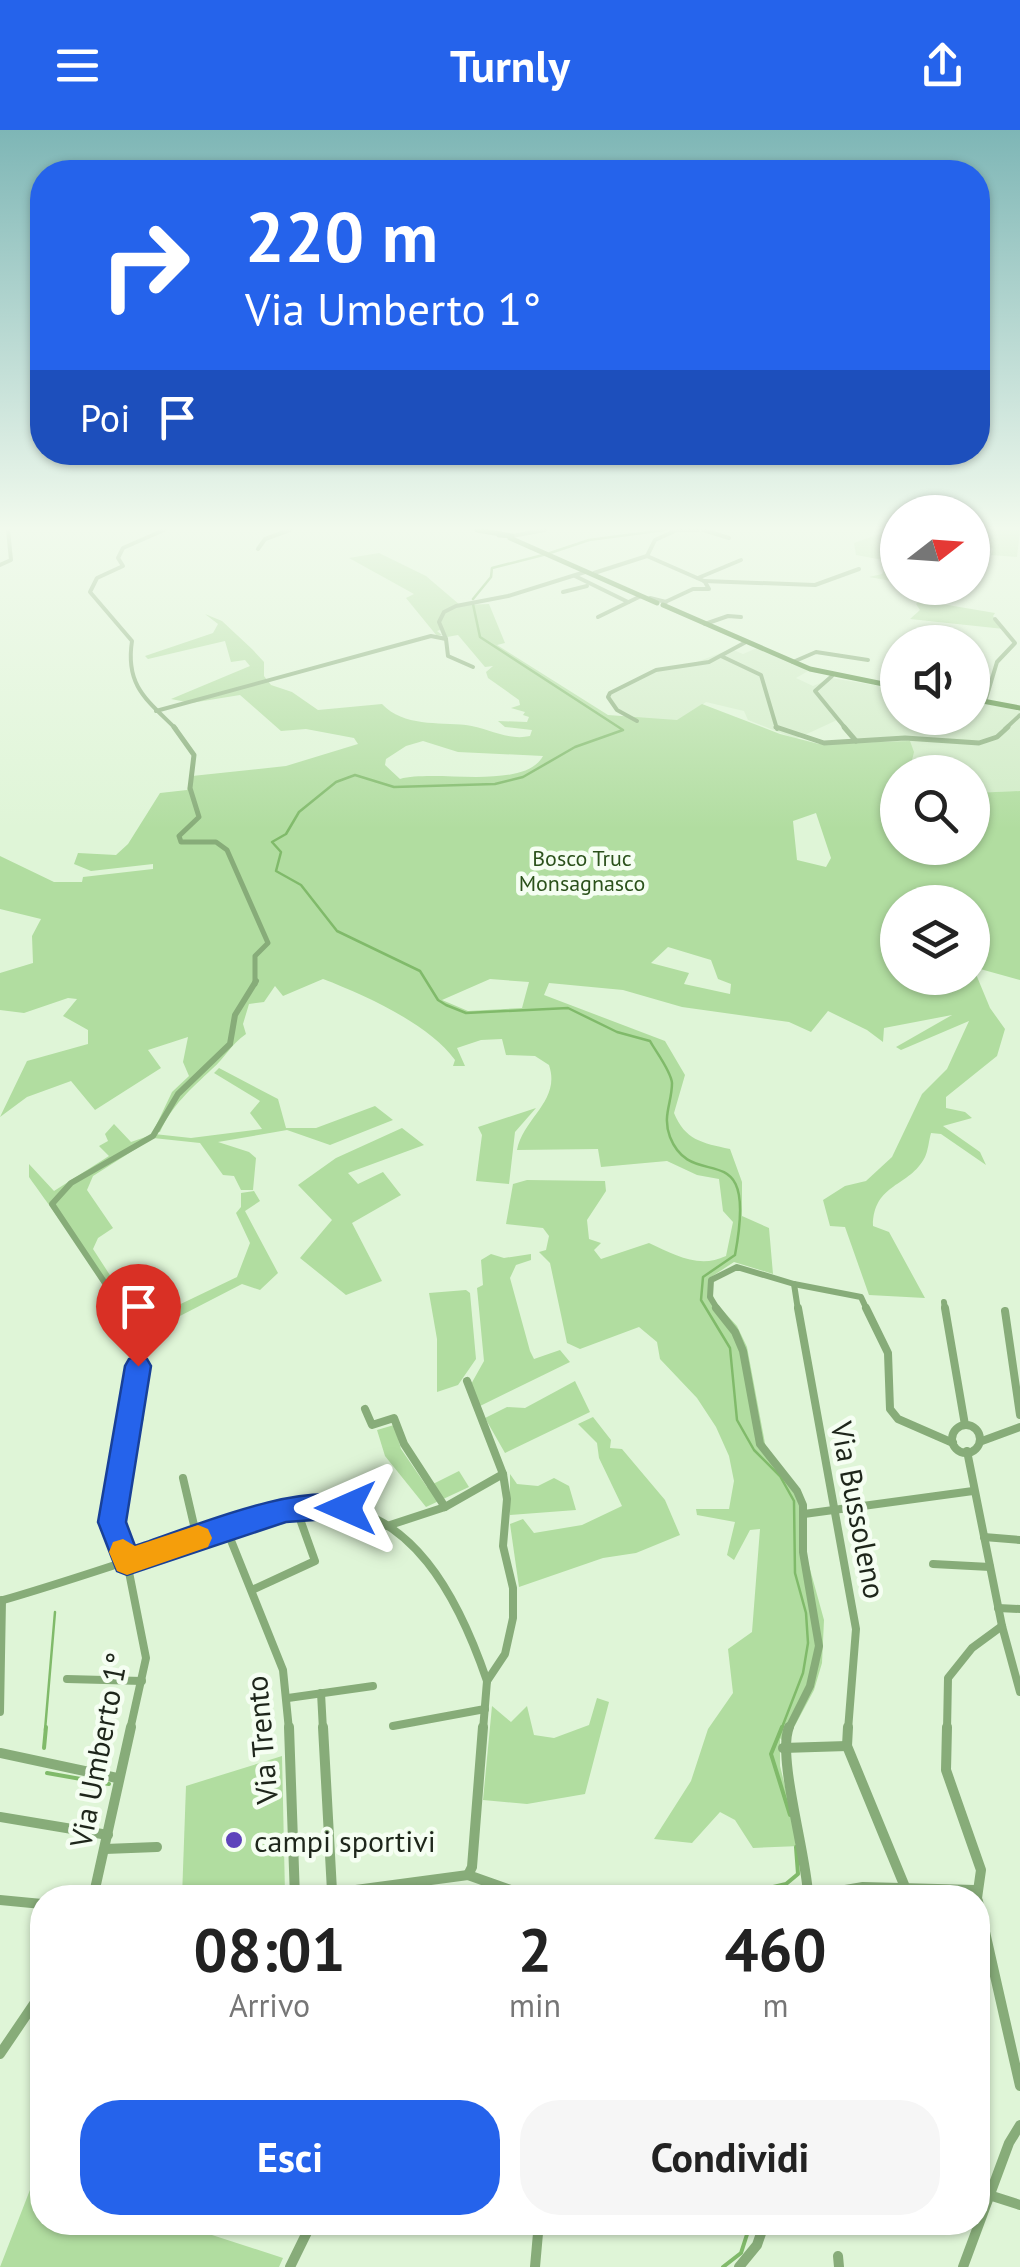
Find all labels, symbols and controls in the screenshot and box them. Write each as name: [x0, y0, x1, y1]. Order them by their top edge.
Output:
text: Turnly: [450, 36, 570, 94]
icon: menu: [50, 38, 105, 93]
icon: share: [915, 38, 970, 93]
text: 220 m: [245, 191, 438, 281]
icon: right: [80, 200, 210, 330]
text: Via Umberto 1°: [245, 279, 541, 337]
icon: arrive: [150, 390, 205, 445]
text: Poi: [80, 393, 130, 442]
north arrow: [880, 495, 990, 605]
map controls: [880, 495, 990, 995]
button: sound: [880, 625, 990, 735]
button: search: [880, 755, 990, 865]
park label: Bosco Truc Monsagnasco: [519, 844, 645, 897]
button: layers: [880, 885, 990, 995]
pin: [96, 1264, 181, 1367]
icon: arrive: [111, 1279, 166, 1334]
street label: Via Bussoleno: [823, 1417, 895, 1602]
position arrow: [294, 1456, 398, 1560]
street label: Via Umberto 1°: [60, 1649, 136, 1852]
street label: Via Trento: [236, 1674, 286, 1807]
place label: campi sportivi: [254, 1821, 436, 1860]
marker: campi sportivi: [223, 1829, 245, 1851]
text: 08:01: [193, 1910, 346, 1988]
text: 2: [518, 1910, 552, 1988]
text: 460: [725, 1910, 827, 1988]
text: Arrivo: [229, 1984, 310, 2026]
text: min: [509, 1984, 561, 2026]
text: m: [763, 1984, 789, 2026]
button: Esci: [80, 2100, 500, 2215]
button: Condividi: [520, 2100, 940, 2215]

